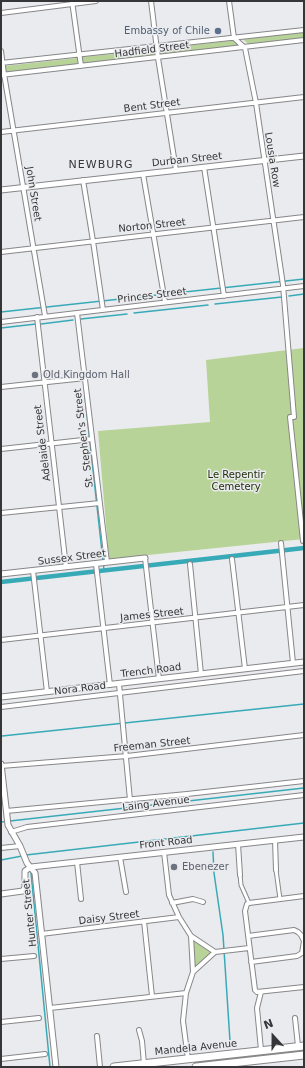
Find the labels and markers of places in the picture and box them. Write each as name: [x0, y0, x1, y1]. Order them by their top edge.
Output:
place label: Embassy of Chile: [124, 25, 210, 37]
marker: Embassy of Chile: [213, 26, 223, 36]
place label: Old Kingdom Hall: [43, 369, 130, 381]
marker: Old Kingdom Hall: [30, 370, 40, 380]
place label: Ebenezer: [182, 861, 229, 873]
marker: Ebenezer: [169, 862, 179, 872]

